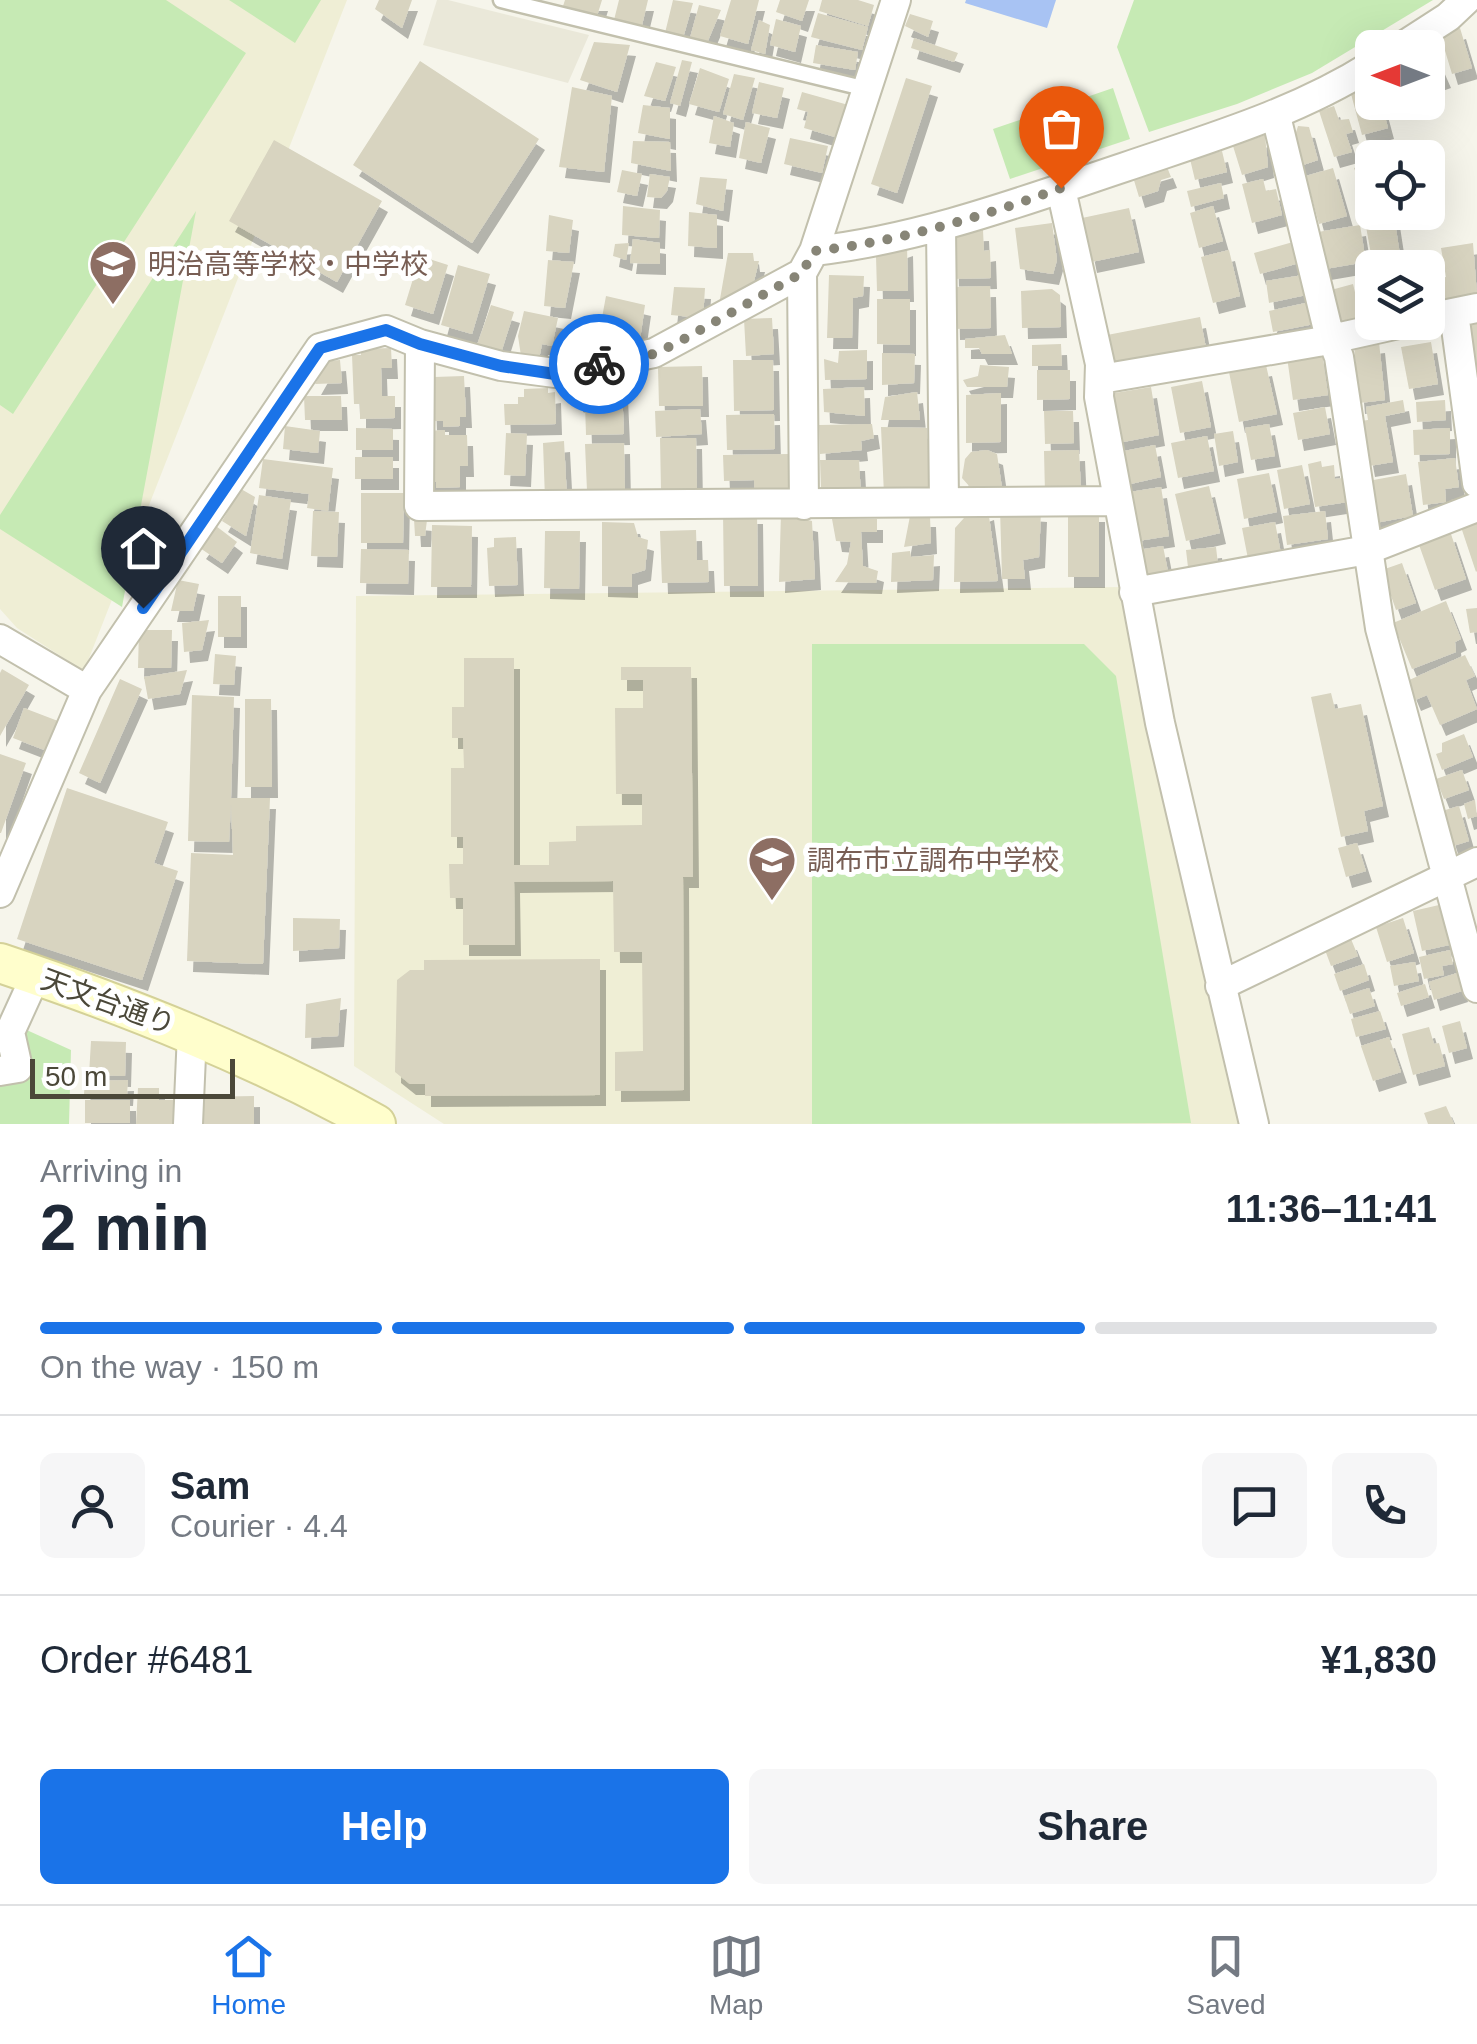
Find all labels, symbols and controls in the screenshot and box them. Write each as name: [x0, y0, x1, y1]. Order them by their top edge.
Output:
north arrow: [1355, 30, 1445, 120]
map controls: [1355, 30, 1445, 340]
pin: [1019, 86, 1104, 189]
icon: bag: [1034, 101, 1089, 156]
button: locate: [1355, 140, 1445, 230]
school or university icon: 明治高等学校・中学校: [87, 238, 139, 306]
place label: 明治高等学校・中学校: [148, 249, 428, 280]
button: layers: [1355, 250, 1445, 340]
courier: [549, 314, 649, 414]
icon: bike: [572, 337, 627, 392]
pin: [101, 506, 186, 609]
icon: home: [116, 521, 171, 576]
school or university icon: 調布市立調布中学校: [746, 834, 798, 902]
place label: 調布市立調布中学校: [807, 845, 1059, 876]
street label: 天文台通り: [37, 963, 179, 1041]
scale bar: [30, 1054, 235, 1098]
text: 50 m: [45, 1061, 107, 1092]
text: Arriving in: [40, 1153, 182, 1189]
text: 11:36–11:41: [1226, 1188, 1437, 1230]
text: 2 min: [40, 1191, 210, 1264]
text: On the way · 150 m: [40, 1349, 319, 1385]
button: person: [40, 1453, 145, 1558]
button: chat: [1202, 1453, 1307, 1558]
button: phone: [1332, 1453, 1437, 1558]
text: Sam: [170, 1465, 250, 1507]
text: Courier · 4.4: [170, 1508, 348, 1544]
text: Order #6481: [40, 1639, 253, 1681]
text: ¥1,830: [1321, 1639, 1437, 1681]
button: Help: [40, 1769, 729, 1884]
button: Share: [749, 1769, 1437, 1884]
tab: Home: [211, 1929, 286, 2021]
tab: Map: [709, 1929, 764, 2021]
tab: Saved: [1186, 1929, 1266, 2021]

